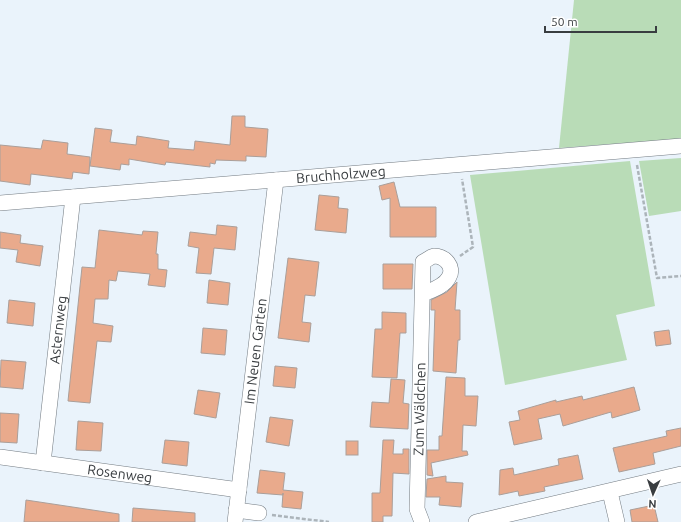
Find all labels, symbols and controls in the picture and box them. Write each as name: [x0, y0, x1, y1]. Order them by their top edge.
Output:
scale bar: [545, 8, 656, 34]
text: 50 m: [551, 15, 578, 28]
street label: Bruchholzweg: [295, 163, 386, 186]
street label: Asternweg: [46, 295, 70, 365]
street label: Im Neuen Garten: [241, 297, 270, 405]
street label: Zum Wäldchen: [410, 362, 429, 456]
street label: Rosenweg: [86, 461, 153, 486]
north arrow: [633, 474, 673, 514]
text: N: [648, 498, 657, 510]

